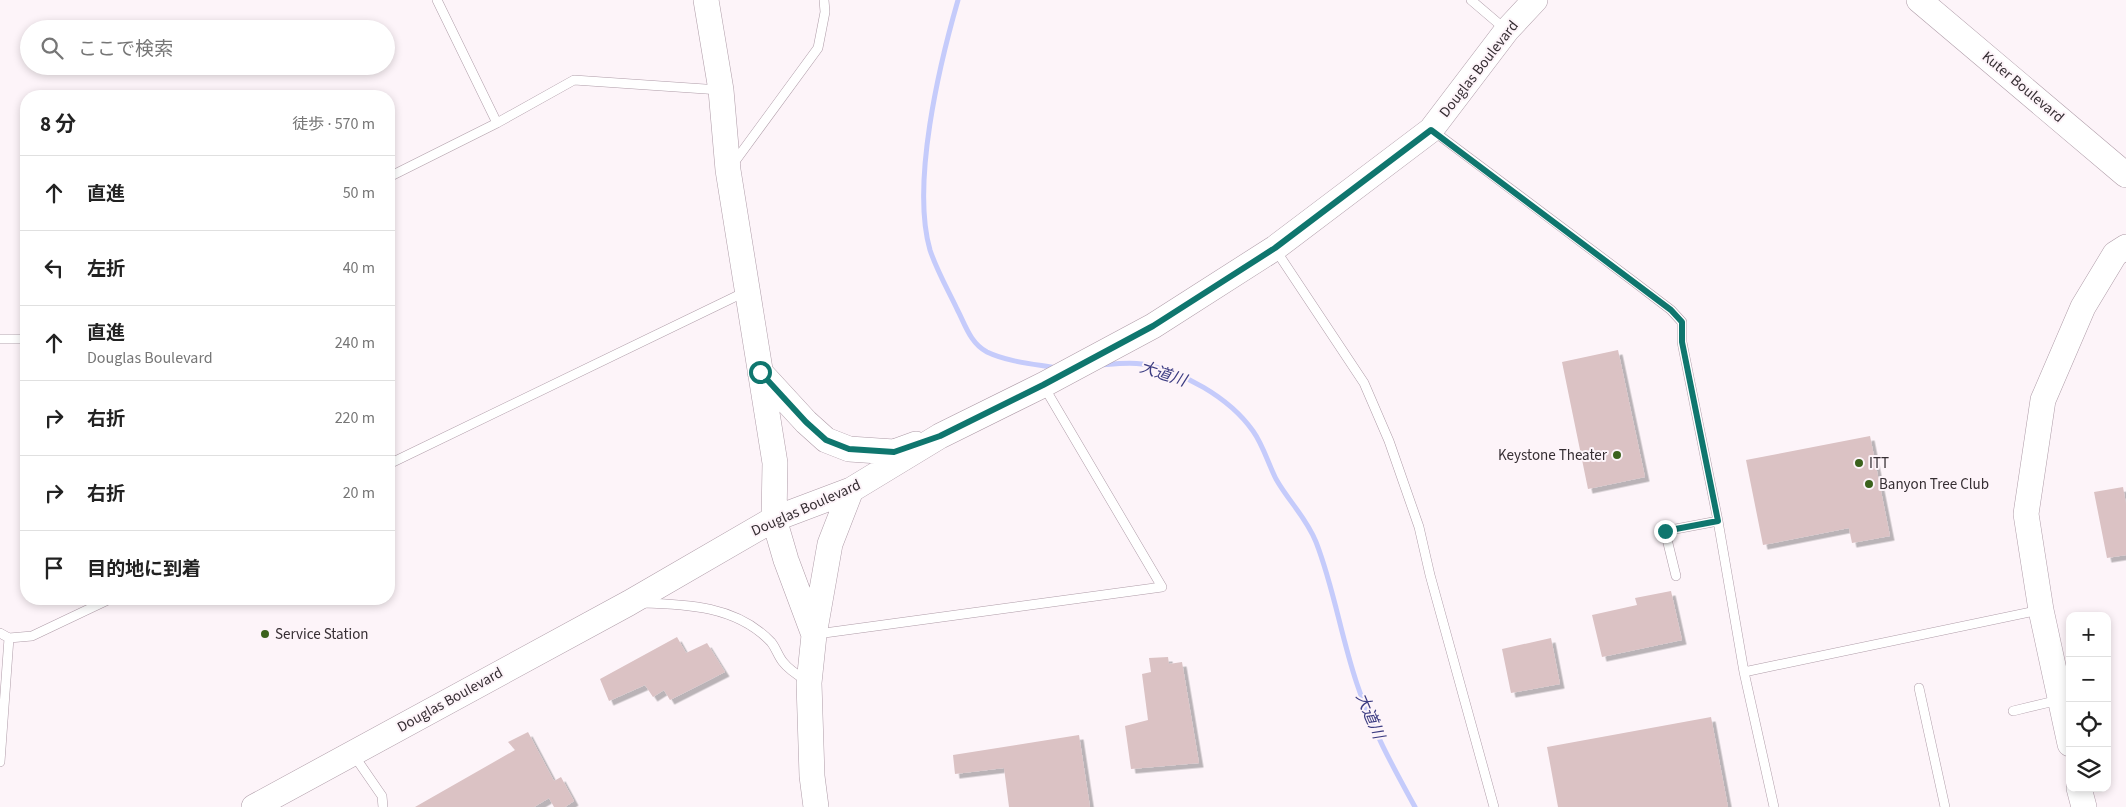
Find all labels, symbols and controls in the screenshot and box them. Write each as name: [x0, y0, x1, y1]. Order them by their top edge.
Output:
street label: Douglas Boulevard: [1434, 16, 1524, 122]
search box: [20, 20, 395, 75]
icon: search: [38, 34, 66, 62]
text: ここで検索: [78, 36, 173, 63]
street label: Kuter Boulevard: [1977, 46, 2069, 128]
text: 8 分: [40, 109, 76, 139]
text: 徒歩 · 570 m: [292, 113, 375, 135]
icon: ahead: [40, 179, 68, 207]
text: 直進: [87, 181, 125, 208]
text: 50 m: [343, 182, 375, 204]
icon: left: [40, 254, 68, 282]
text: 左折: [87, 256, 125, 283]
text: 40 m: [343, 257, 375, 279]
text: 直進: [87, 320, 125, 347]
icon: ahead: [40, 329, 68, 357]
text: 240 m: [335, 332, 375, 354]
text: Douglas Boulevard: [87, 347, 213, 369]
water label: 大道川: [1137, 356, 1191, 392]
route start: [749, 361, 772, 384]
icon: right: [40, 404, 68, 432]
text: 右折: [87, 406, 125, 433]
text: 220 m: [335, 407, 375, 429]
place label: Keystone Theater: [1498, 445, 1608, 466]
marker: Keystone Theater: [1611, 449, 1623, 461]
place label: ITT: [1869, 453, 1889, 474]
marker: ITT: [1853, 457, 1865, 469]
street label: Douglas Boulevard: [748, 474, 864, 542]
place label: Banyon Tree Club: [1879, 474, 1989, 495]
marker: Banyon Tree Club: [1863, 478, 1875, 490]
icon: right: [40, 479, 68, 507]
text: 右折: [87, 481, 125, 508]
text: 20 m: [343, 482, 375, 504]
route end: [1654, 520, 1677, 543]
icon: arrive: [40, 554, 68, 582]
text: 目的地に到着: [87, 556, 201, 583]
map controls: [2066, 612, 2111, 792]
button: +: [2066, 612, 2111, 657]
place label: Service Station: [275, 624, 369, 645]
marker: Service Station: [259, 628, 271, 640]
button: −: [2066, 657, 2111, 702]
street label: Douglas Boulevard: [393, 662, 507, 738]
water label: 大道川: [1350, 690, 1390, 744]
button: locate: [2066, 702, 2111, 747]
button: layers: [2066, 747, 2111, 792]

